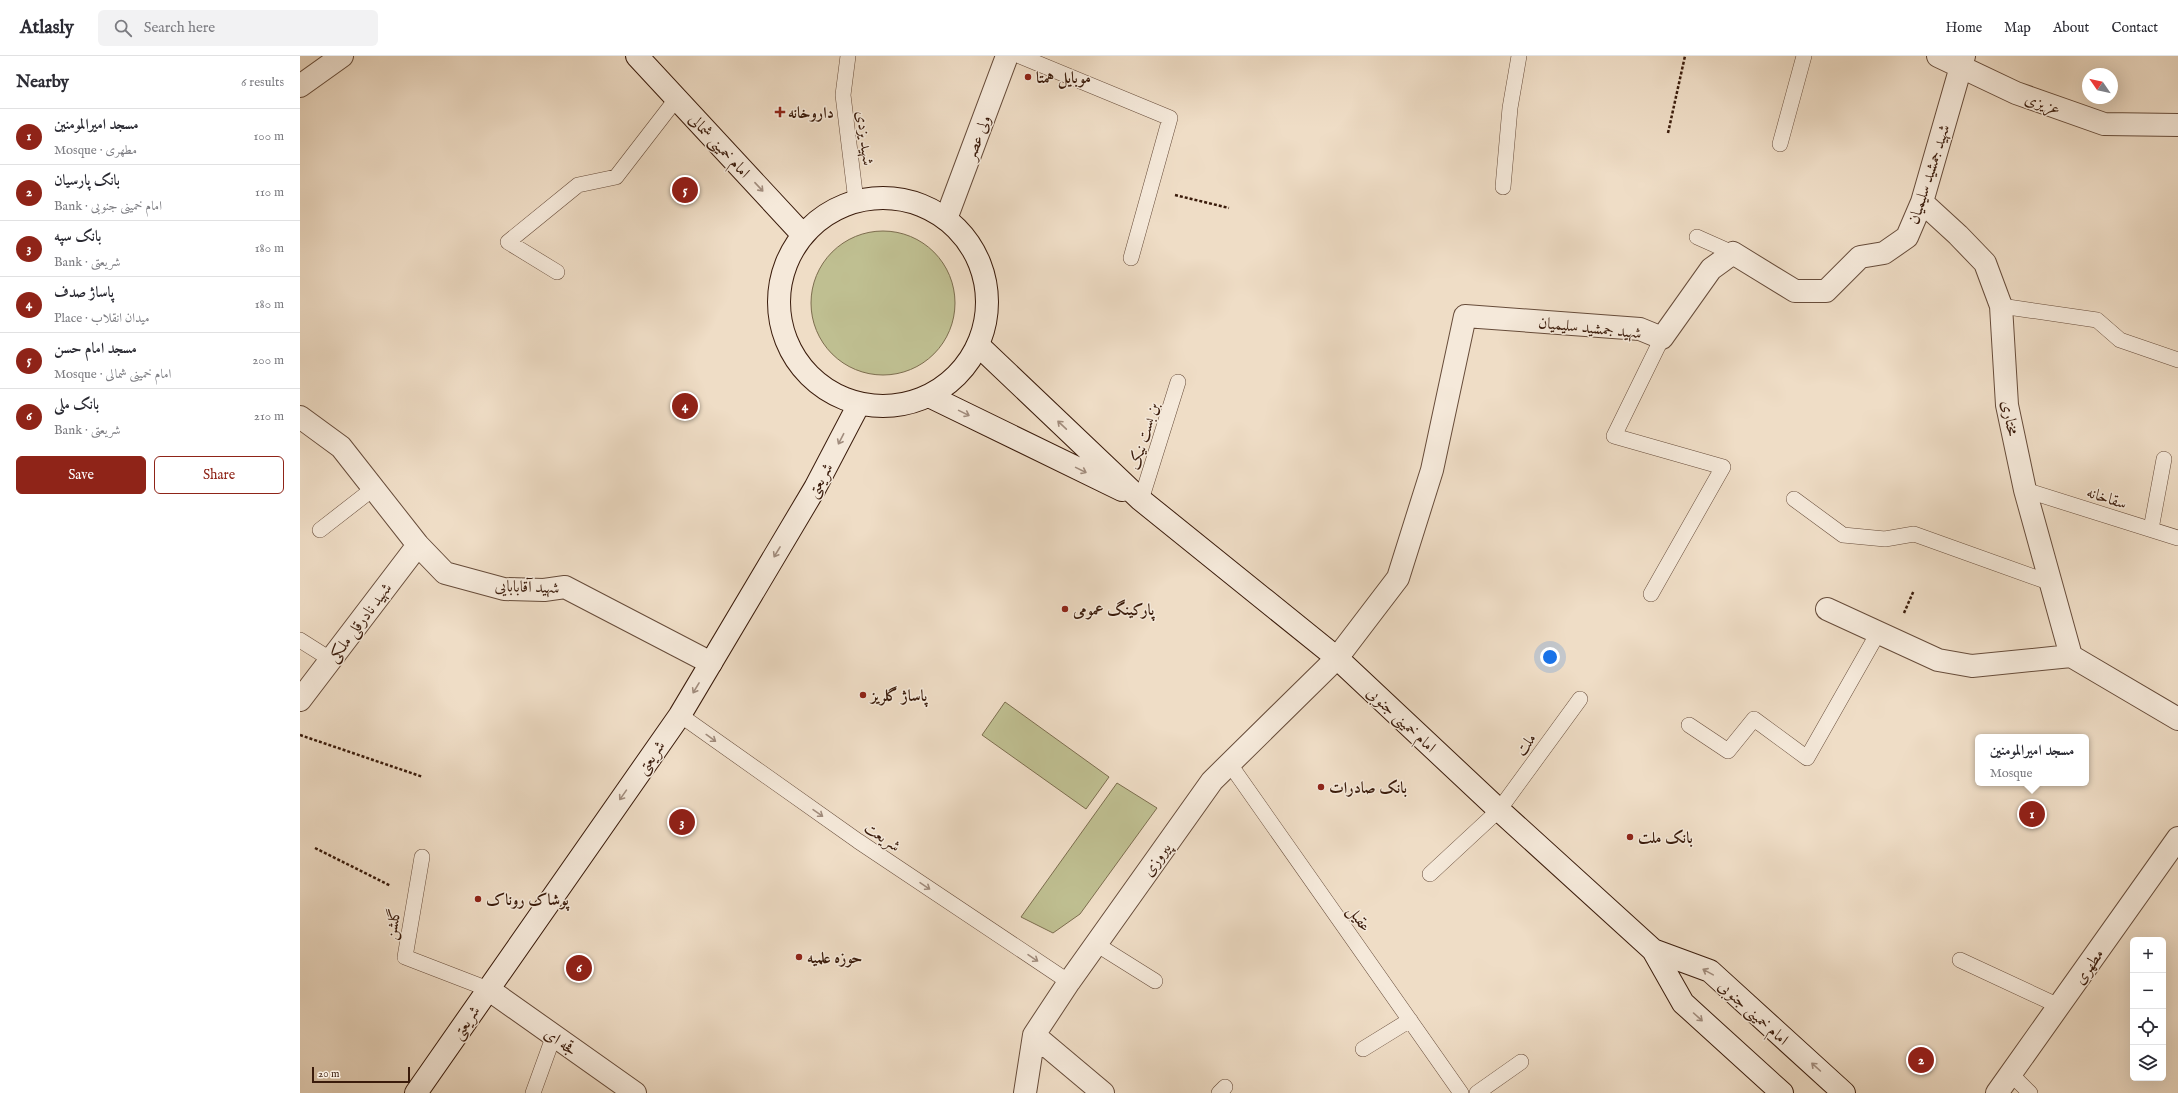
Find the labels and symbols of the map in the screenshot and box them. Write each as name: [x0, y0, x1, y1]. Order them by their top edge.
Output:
north arrow: [2082, 68, 2118, 104]
place label: موبایل همتا: [1036, 69, 1091, 89]
marker: موبایل همتا: [1023, 72, 1033, 82]
street label: عزیزی: [2022, 90, 2063, 120]
place label: داروخانه: [788, 104, 834, 124]
marker: داروخانه: [775, 107, 785, 117]
street label: امام خمینی شمالی: [681, 110, 754, 185]
street label: شهید یزدی: [851, 110, 877, 167]
street label: ولی عصر: [961, 113, 996, 165]
street label: شهید جمشید سلیمیان: [1904, 122, 1955, 227]
pin: 5: [672, 175, 698, 205]
one-way arrow: [754, 182, 764, 192]
street label: شهید جمشید سلیمیان: [1537, 314, 1642, 344]
pin: 4: [672, 391, 698, 421]
street label: مختاری: [1996, 399, 2022, 438]
street label: بن بست نیک: [1125, 400, 1165, 473]
one-way arrow: [958, 410, 970, 417]
one-way arrow: [1057, 420, 1067, 430]
one-way arrow: [837, 433, 844, 445]
street label: شریعتی: [803, 460, 838, 502]
one-way arrow: [1074, 467, 1086, 474]
street label: سقاخانه: [2084, 483, 2129, 515]
one-way arrow: [773, 546, 781, 558]
street label: شهید آقابابایی: [494, 576, 560, 599]
street label: شهید نادرقلی ملکی: [324, 579, 397, 667]
place label: پارکینگ عمومی: [1072, 599, 1155, 622]
marker: پارکینگ عمومی: [1060, 604, 1070, 614]
your location: [1540, 647, 1560, 667]
one-way arrow: [692, 682, 700, 693]
street label: امام خمینی جنوبی: [1360, 683, 1440, 760]
place label: پاساژ گلریز: [869, 686, 928, 708]
marker: پاساژ گلریز: [858, 690, 868, 700]
street label: ملت: [1512, 730, 1542, 761]
one-way arrow: [706, 734, 717, 742]
street label: شریعتی: [633, 737, 670, 779]
place label: بانک صادرات: [1329, 779, 1407, 799]
marker: بانک صادرات: [1316, 782, 1326, 792]
one-way arrow: [619, 790, 627, 801]
pin: 1: [2019, 799, 2045, 829]
pin: 3: [669, 807, 695, 837]
one-way arrow: [812, 808, 823, 817]
street label: شریعت: [860, 818, 904, 857]
place label: بانک ملت: [1638, 829, 1693, 849]
marker: بانک ملت: [1625, 832, 1635, 842]
street label: پیروزی: [1139, 839, 1177, 881]
one-way arrow: [919, 882, 930, 890]
place label: پوشاک روناک: [486, 891, 570, 912]
marker: پوشاک روناک: [473, 894, 483, 904]
street label: عقیل: [1342, 902, 1375, 936]
street label: گلشن: [381, 907, 406, 941]
street label: مطهری: [2070, 945, 2109, 989]
place label: حوزه علمیه: [807, 949, 863, 969]
marker: حوزه علمیه: [794, 952, 804, 962]
pin: 6: [566, 953, 592, 983]
one-way arrow: [1027, 954, 1038, 962]
one-way arrow: [1702, 968, 1714, 975]
street label: امام خمینی جنوبی: [1711, 977, 1792, 1053]
street label: شریعتی: [448, 1002, 485, 1044]
one-way arrow: [1693, 1012, 1703, 1021]
street label: قجه ای: [539, 1024, 580, 1061]
pin: 2: [1908, 1045, 1934, 1075]
one-way arrow: [1811, 1063, 1821, 1072]
scale bar: [312, 1065, 410, 1084]

